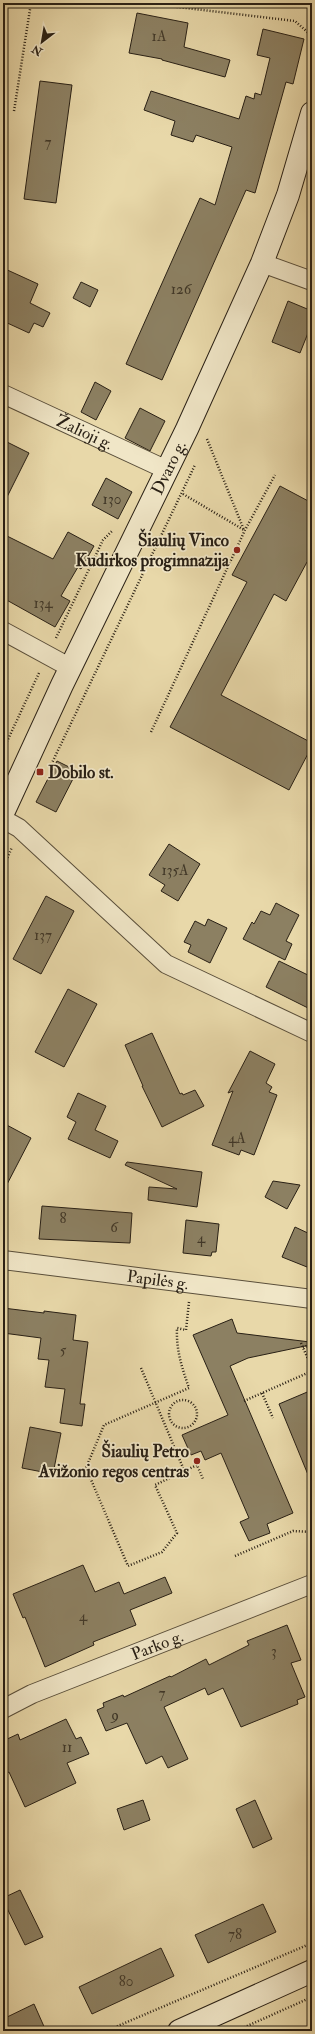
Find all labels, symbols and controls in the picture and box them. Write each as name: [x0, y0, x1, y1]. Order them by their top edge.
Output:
north arrow: [22, 22, 62, 62]
house number: 1A: [152, 27, 167, 46]
text: N: [29, 41, 46, 59]
house number: 7: [45, 133, 52, 152]
house number: 126: [171, 280, 193, 299]
street label: Žalioji g.: [53, 408, 116, 455]
street label: Dvaro g.: [147, 437, 191, 498]
house number: 130: [103, 490, 121, 509]
place label: Šiaulių Vinco Kudirkos progimnazija: [76, 528, 230, 572]
marker: Šiaulių Vinco Kudirkos progimnazija: [232, 545, 242, 555]
house number: 134: [33, 594, 53, 613]
place label: Dobilo st.: [48, 762, 114, 783]
marker: Dobilo st.: [35, 767, 45, 777]
house number: 135A: [161, 861, 189, 880]
house number: 137: [34, 926, 52, 945]
house number: 4A: [228, 1129, 246, 1148]
house number: 8: [59, 1209, 67, 1228]
house number: 6: [110, 1218, 119, 1237]
house number: 4: [197, 1229, 206, 1248]
street label: Papilės g.: [126, 1266, 190, 1294]
house number: 5: [60, 1341, 67, 1360]
place label: Šiaulių Petro Avižonio regos centras: [38, 1439, 189, 1483]
marker: Šiaulių Petro Avižonio regos centras: [192, 1456, 202, 1466]
house number: 4: [79, 1607, 88, 1626]
street label: Parko g.: [128, 1626, 186, 1665]
house number: 3: [271, 1642, 277, 1661]
house number: 7: [159, 1684, 166, 1703]
house number: 9: [110, 1706, 119, 1725]
house number: 11: [62, 1738, 72, 1757]
house number: 78: [228, 1925, 242, 1944]
house number: 80: [119, 1972, 133, 1991]

